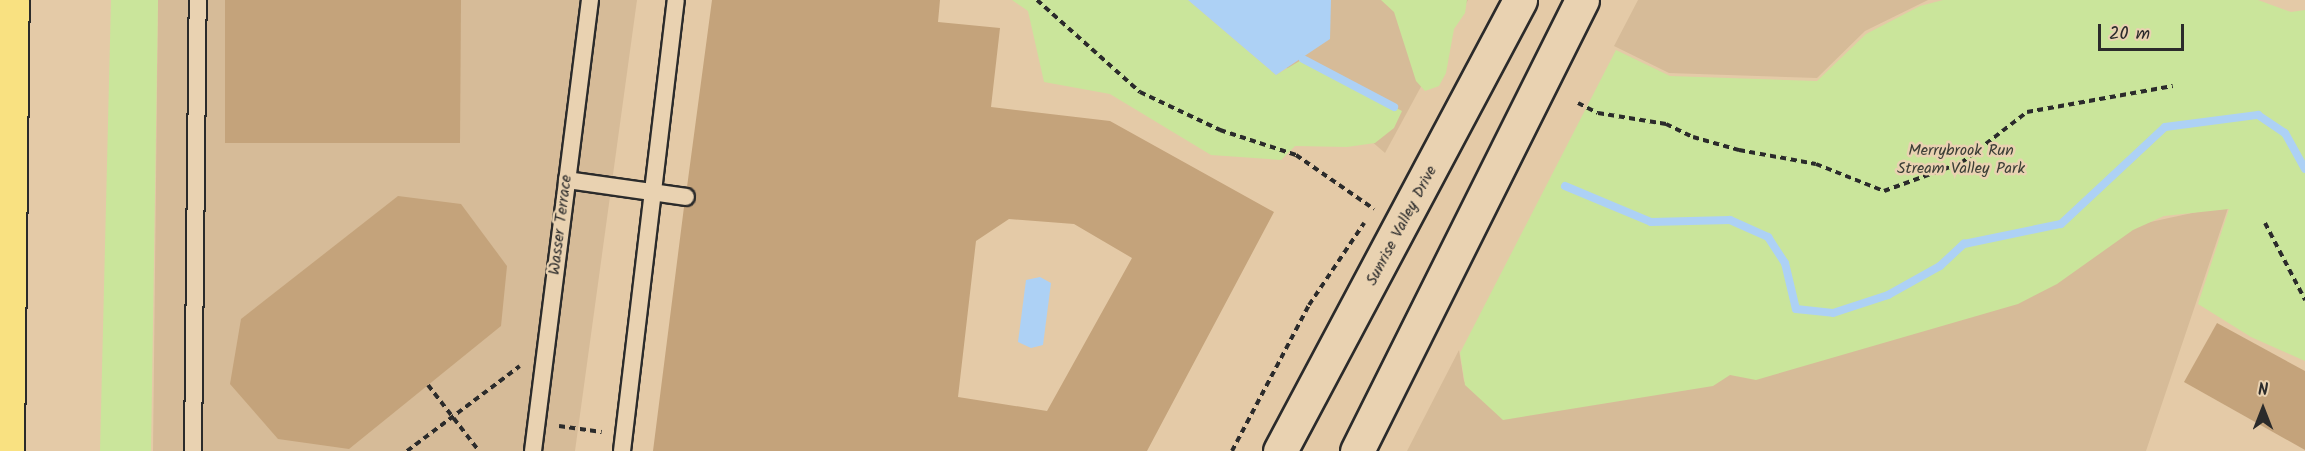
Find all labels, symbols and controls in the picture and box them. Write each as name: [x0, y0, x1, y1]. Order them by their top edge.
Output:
scale bar: [2101, 12, 2186, 50]
text: 20 m: [2109, 20, 2150, 49]
park label: Merrybrook Run Stream Valley Park: [1897, 141, 2025, 179]
street label: Sunrise Valley Drive: [1362, 163, 1442, 289]
street label: Wasser Terrace: [545, 174, 577, 276]
text: N: [2258, 378, 2268, 403]
north arrow: [2233, 379, 2293, 439]

